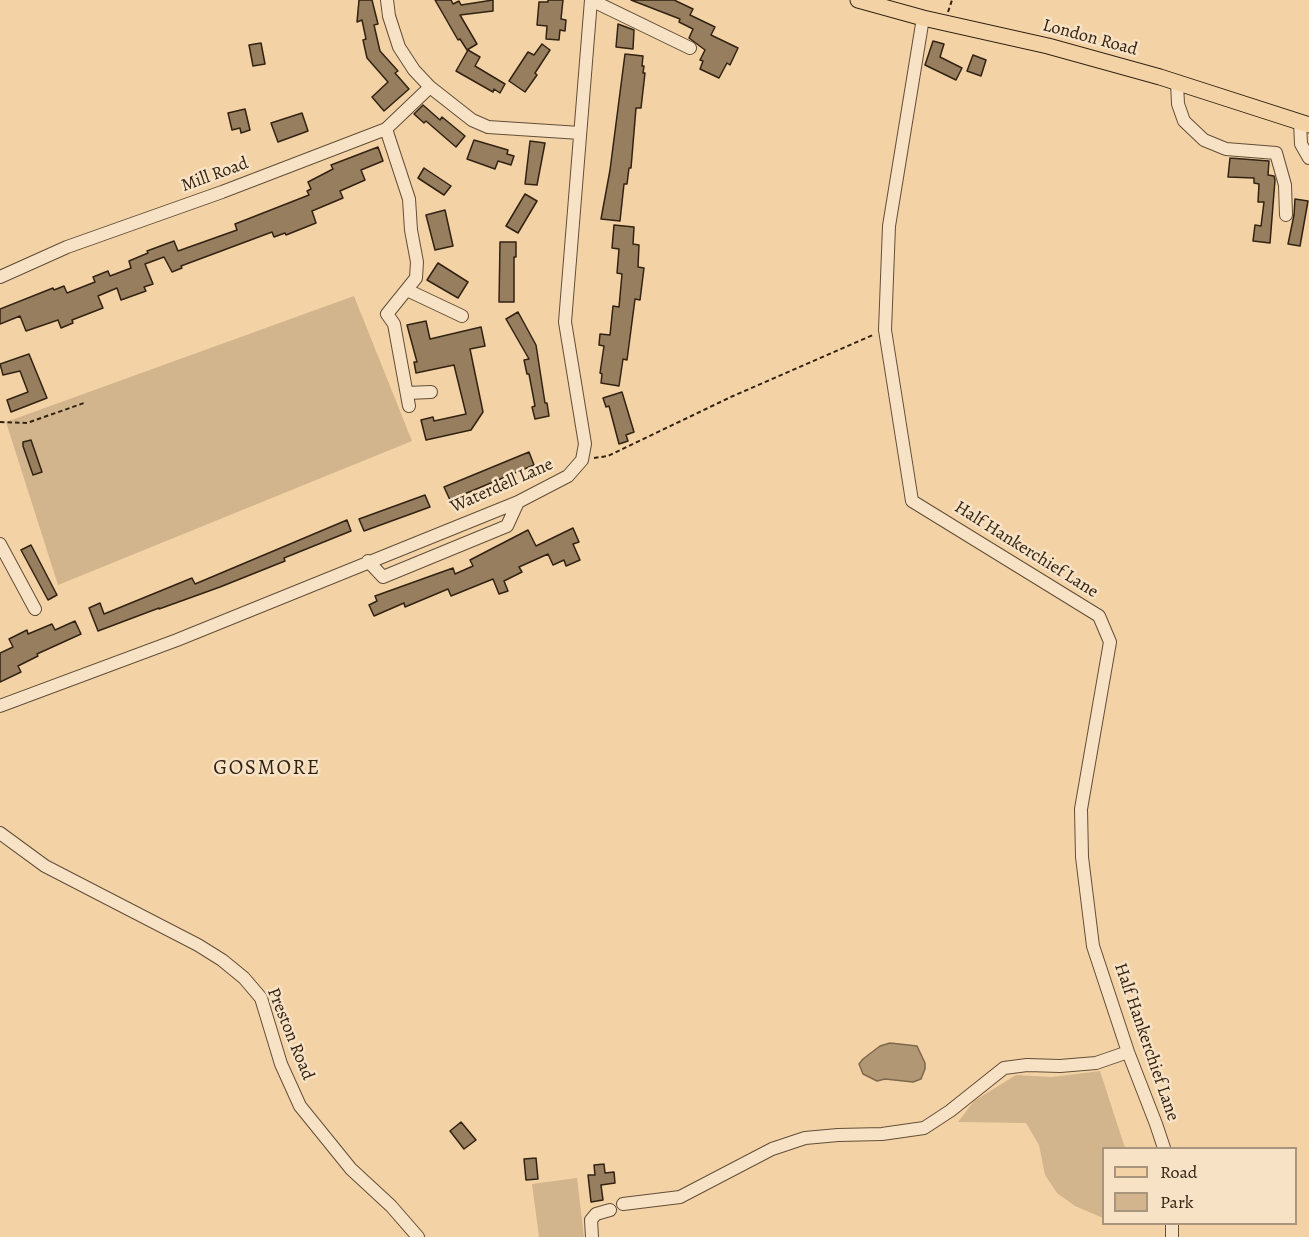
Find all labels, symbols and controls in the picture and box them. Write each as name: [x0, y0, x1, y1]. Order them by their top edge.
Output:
street label: London Road: [1040, 15, 1140, 61]
street label: Mill Road: [178, 153, 252, 197]
street label: Waterdell Lane: [447, 454, 557, 518]
street label: Half Hankerchief Lane: [950, 497, 1102, 603]
district label: GOSMORE: [213, 756, 321, 782]
street label: Half Hankerchief Lane: [1109, 960, 1183, 1124]
street label: Preston Road: [262, 985, 318, 1083]
legend: [1102, 1147, 1297, 1225]
text: Road: [1160, 1160, 1197, 1184]
text: Park: [1160, 1190, 1194, 1214]

